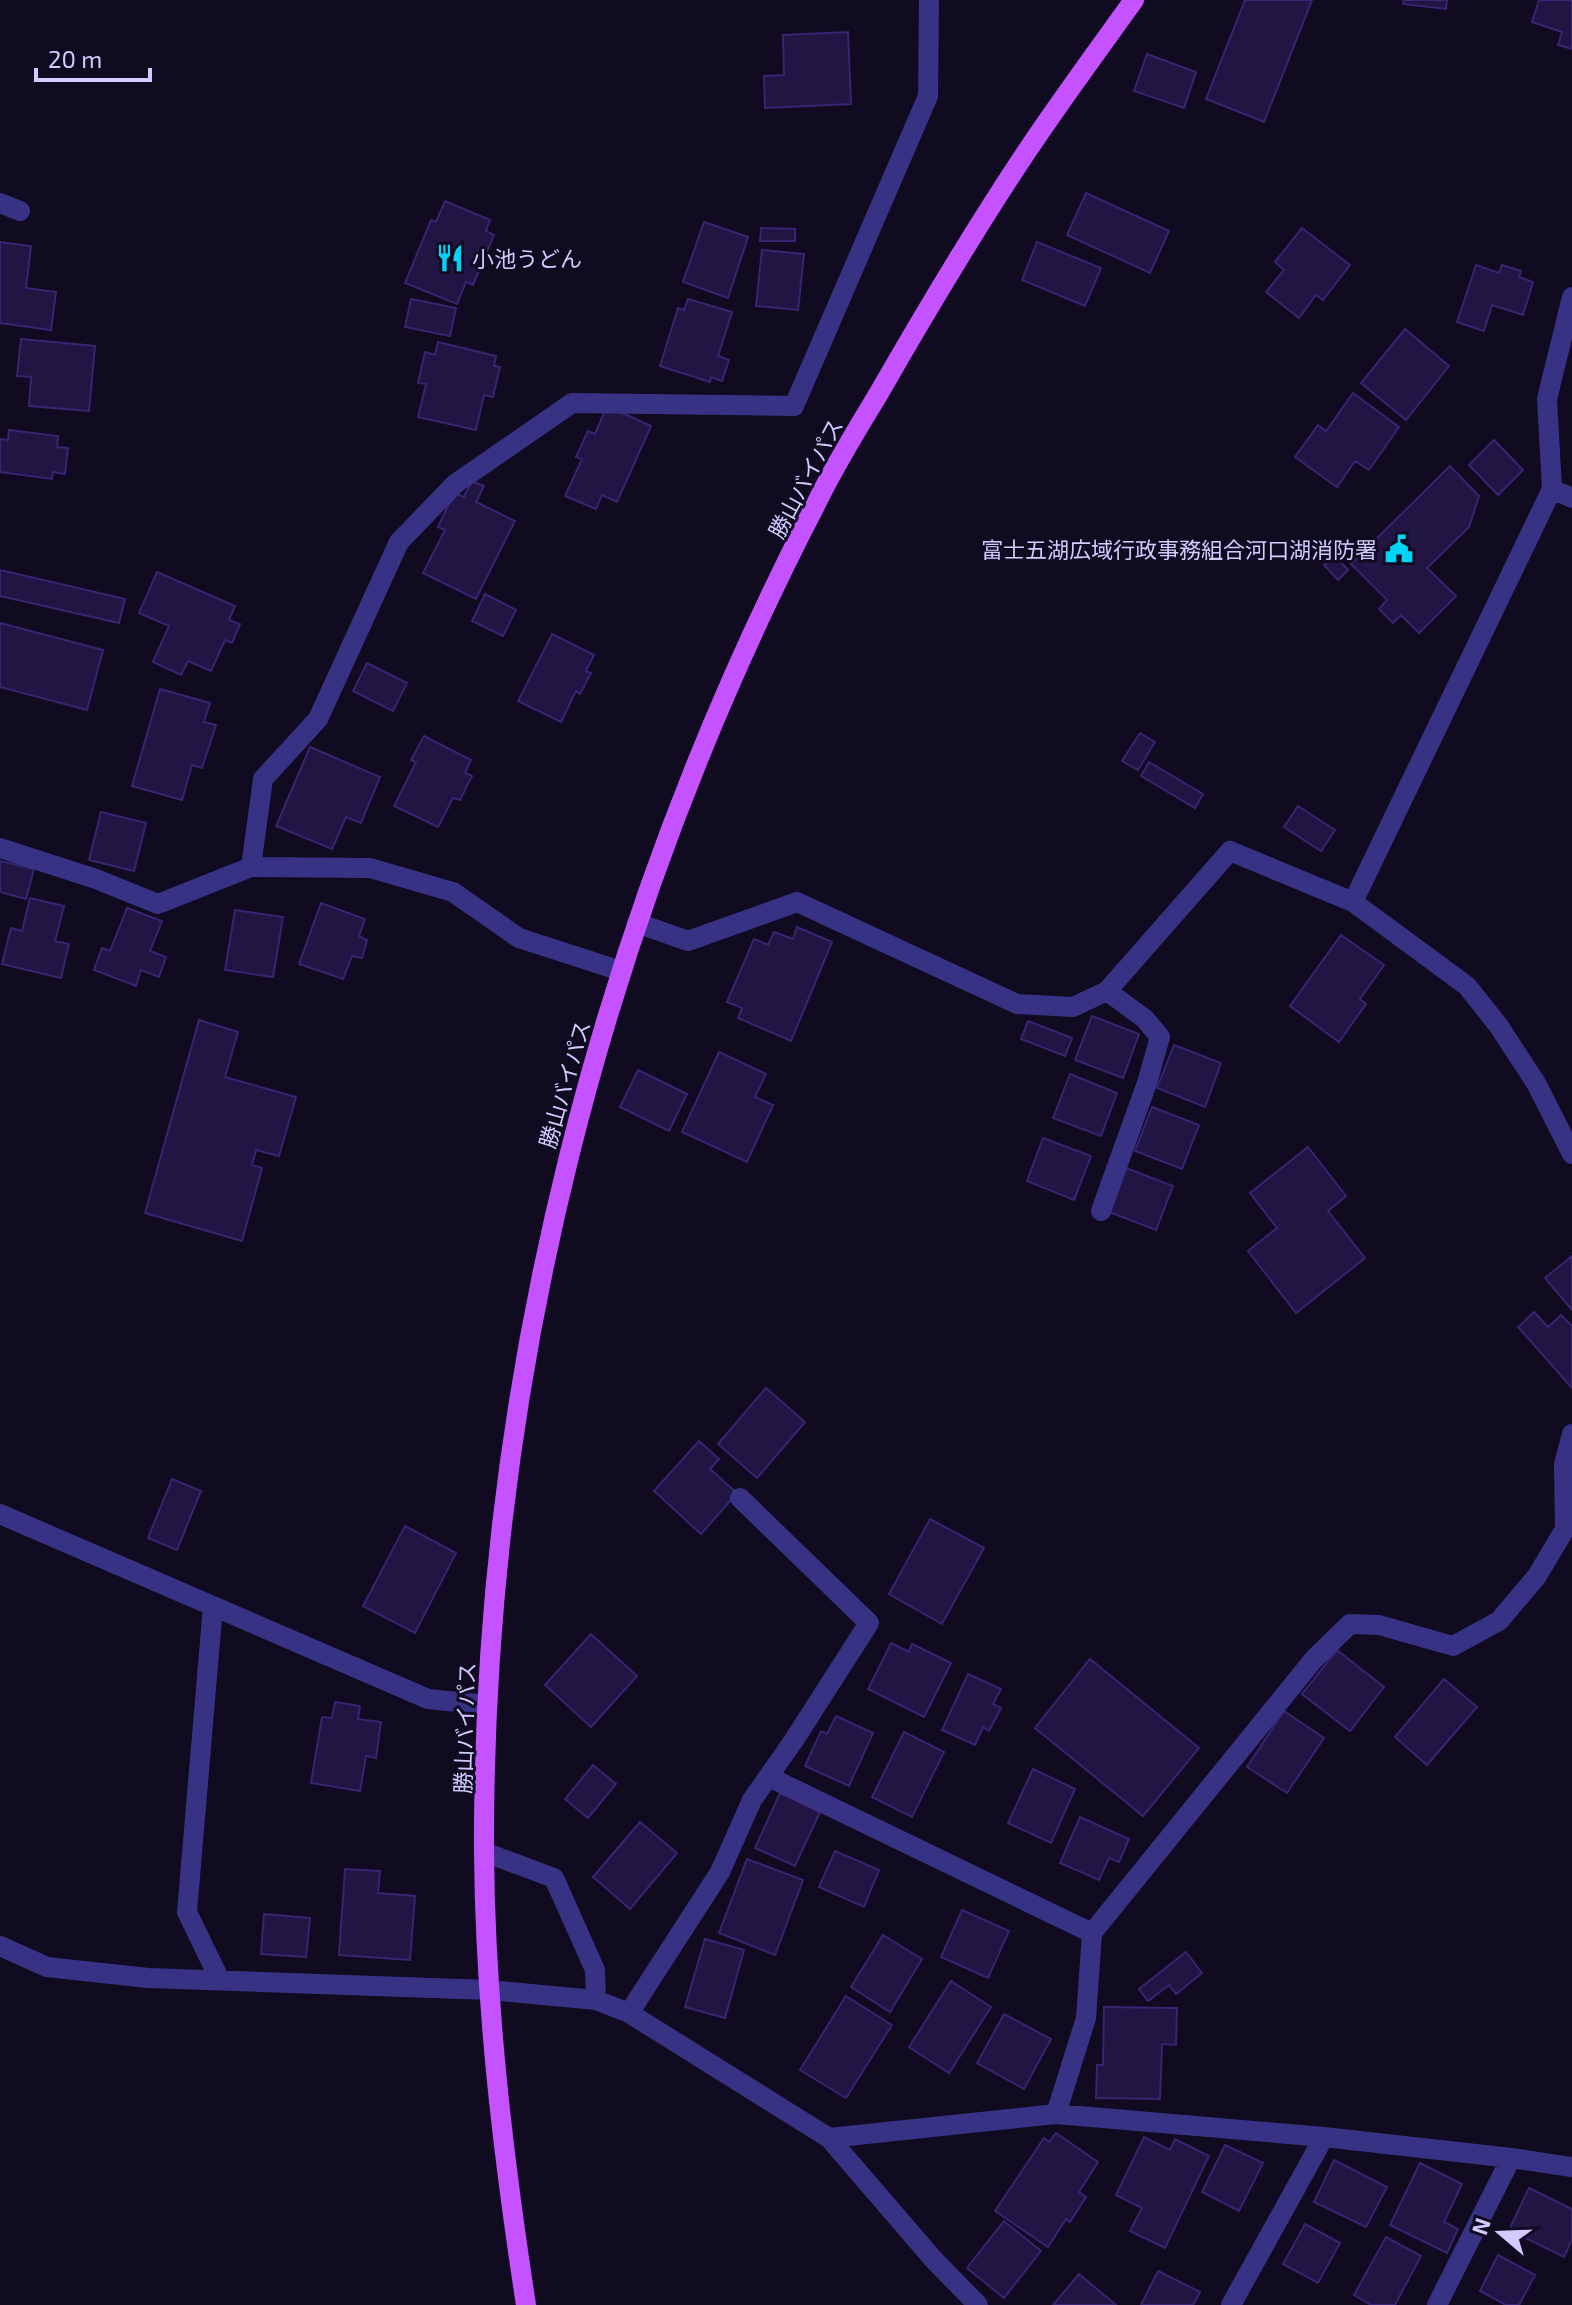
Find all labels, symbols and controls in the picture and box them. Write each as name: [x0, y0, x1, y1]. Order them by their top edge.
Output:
scale bar: [36, 32, 150, 82]
text: 20 m: [48, 44, 102, 73]
restaurant icon: 小池うどん: [435, 243, 465, 273]
place label: 小池うどん: [472, 245, 582, 271]
street label: 勝山バイパス: [763, 414, 847, 542]
public building icon: 富士五湖広域行政事務組合河口湖消防署: [1384, 534, 1414, 564]
place label: 富士五湖広域行政事務組合河口湖消防署: [981, 536, 1377, 562]
street label: 勝山バイパス: [533, 1017, 595, 1151]
street label: 勝山バイパス: [449, 1662, 479, 1794]
north arrow: [1460, 2193, 1540, 2273]
text: N: [1465, 2214, 1495, 2238]

